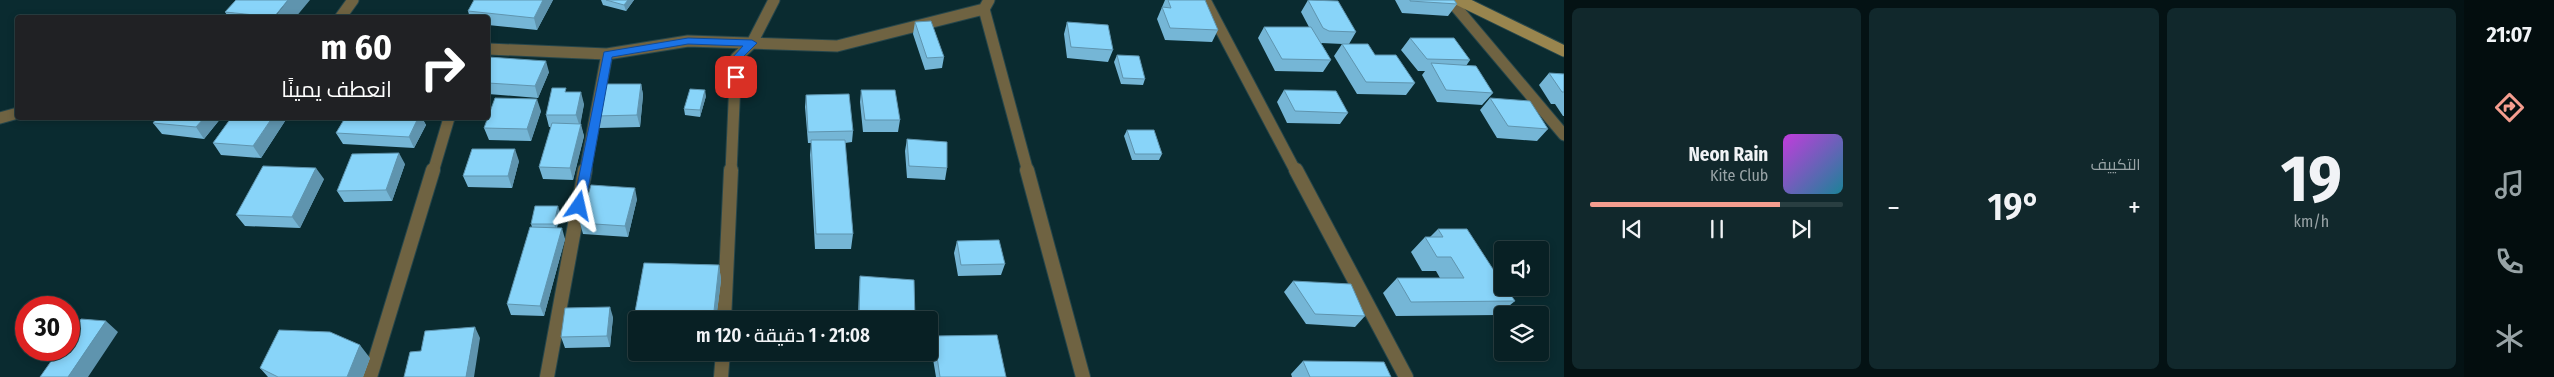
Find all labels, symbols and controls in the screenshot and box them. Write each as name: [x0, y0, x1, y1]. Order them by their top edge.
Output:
text: 21:07: [2486, 21, 2532, 48]
text: 60 m: [321, 26, 392, 68]
icon: right: [410, 35, 475, 100]
pin: [715, 56, 757, 98]
icon: arrive: [722, 63, 750, 91]
text: انعطف يمينًا: [281, 76, 392, 103]
icon: directions: [2492, 90, 2527, 125]
text: 19: [2281, 140, 2342, 218]
text: Neon Rain: [1688, 143, 1768, 166]
text: التكييف: [2090, 155, 2141, 174]
text: Kite Club: [1710, 166, 1768, 185]
icon: music: [2492, 167, 2527, 202]
position arrow: [552, 179, 604, 231]
text: 19°: [1987, 184, 2040, 230]
text: −: [1887, 191, 1900, 224]
text: +: [2128, 191, 2141, 224]
text: km/h: [2294, 212, 2329, 231]
icon: previous: [1618, 215, 1646, 243]
icon: pause: [1703, 215, 1731, 243]
icon: next: [1787, 215, 1815, 243]
map controls: [1494, 241, 1549, 361]
button: sound: [1494, 241, 1549, 296]
icon: phone: [2492, 244, 2527, 279]
speed limit sign: 30: [15, 296, 80, 361]
button: layers: [1494, 306, 1549, 361]
icon: climate: [2492, 321, 2527, 356]
text: 21:08 · 1 دقيقة · 120 m: [696, 324, 870, 347]

